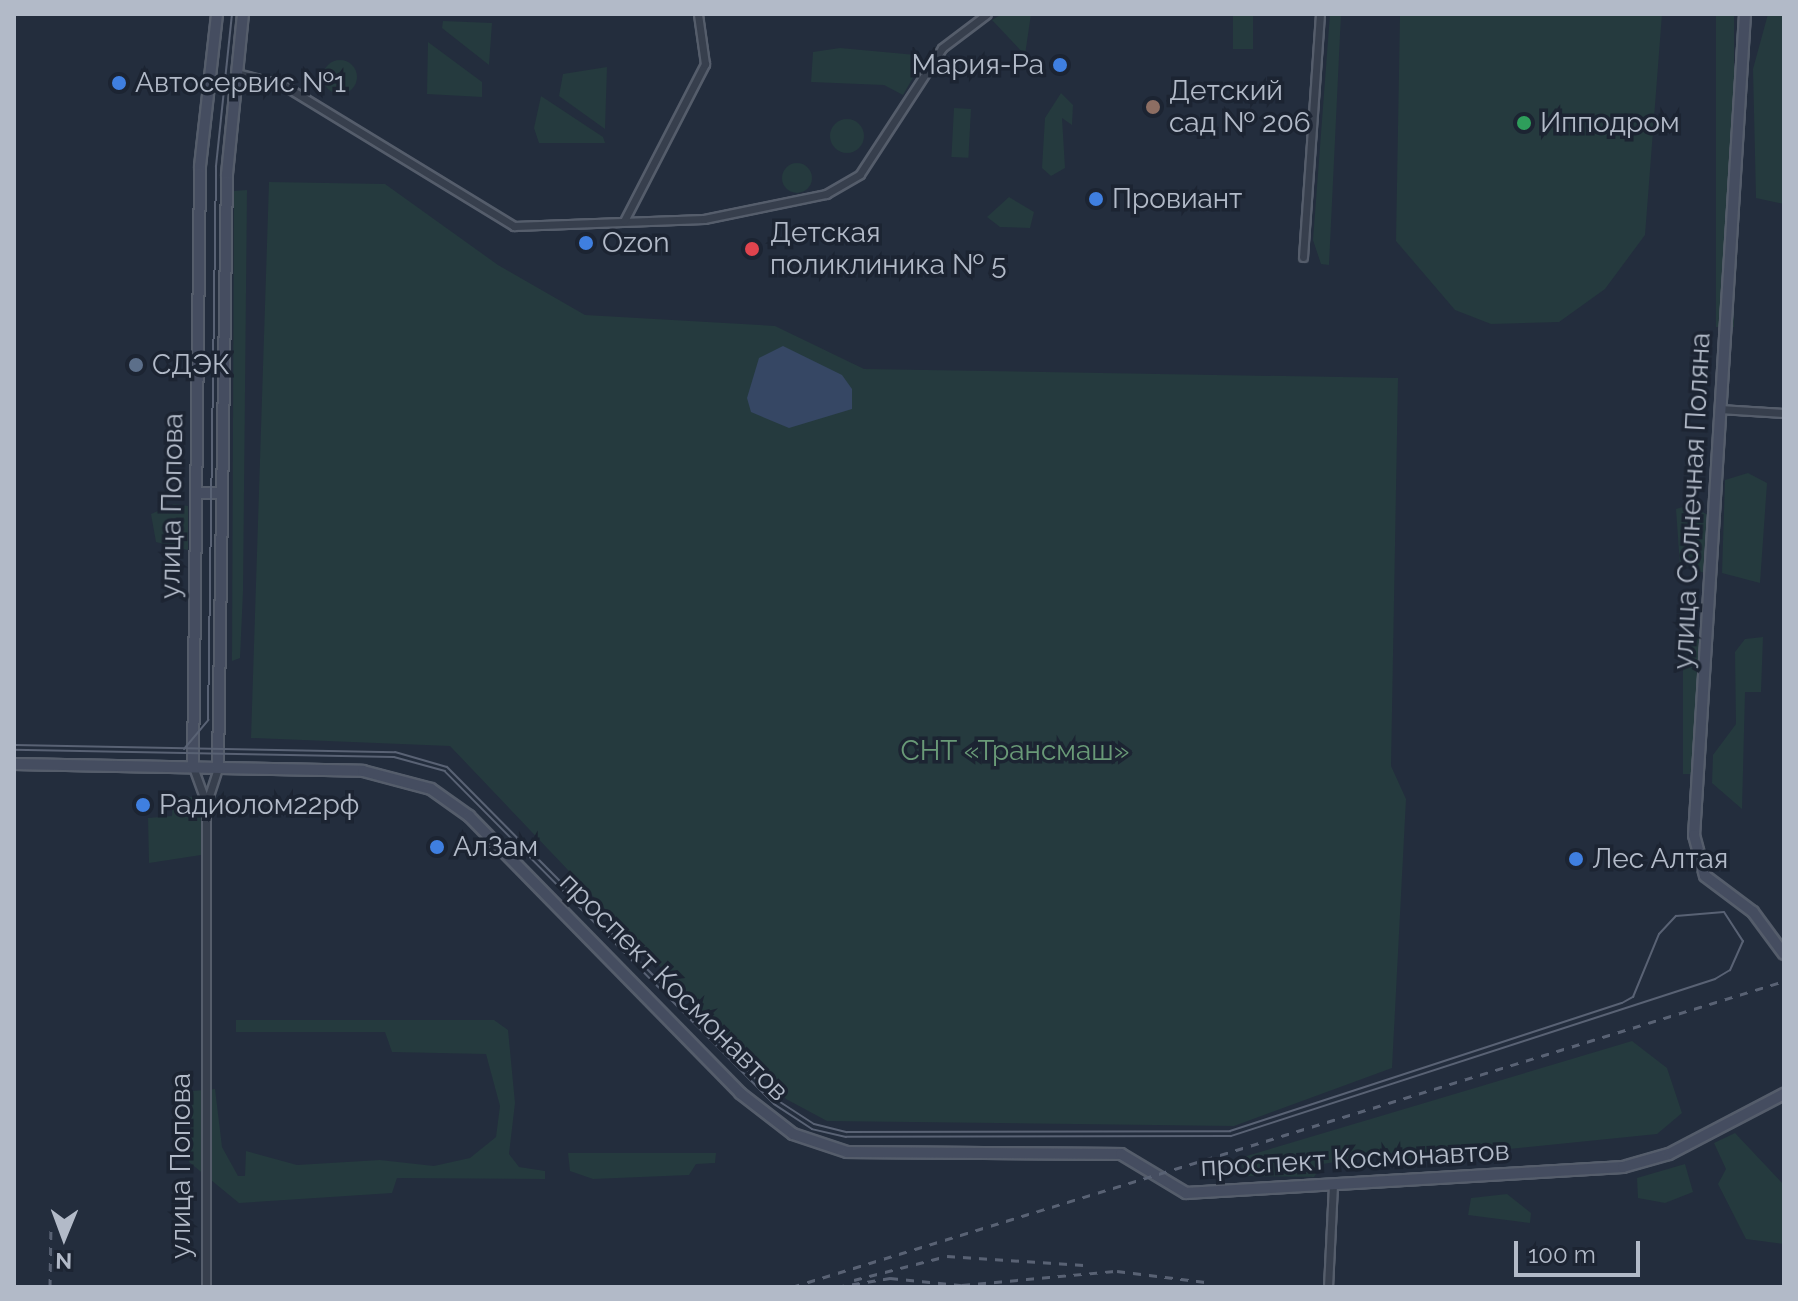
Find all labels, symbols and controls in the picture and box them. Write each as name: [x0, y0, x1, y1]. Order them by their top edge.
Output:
place label: Мария-Ра: [912, 48, 1044, 82]
marker: Мария-Ра: [1051, 56, 1069, 74]
place label: Автосервис №1: [135, 66, 346, 100]
marker: Автосервис №1: [110, 74, 128, 92]
place label: Детский сад № 206: [1169, 74, 1311, 140]
marker: Детский сад № 206: [1144, 98, 1162, 116]
place label: Ипподром: [1540, 106, 1680, 140]
marker: Ипподром: [1515, 114, 1533, 132]
place label: Провиант: [1112, 182, 1242, 216]
marker: Провиант: [1087, 190, 1105, 208]
place label: Детская поликлиника № 5: [770, 216, 1006, 282]
place label: Ozon: [602, 226, 669, 260]
marker: Ozon: [577, 234, 595, 252]
marker: Детская поликлиника № 5: [741, 238, 763, 260]
street label: улица Солнечная Поляна: [1666, 332, 1718, 670]
place label: СДЭК: [152, 348, 230, 382]
marker: СДЭК: [127, 356, 145, 374]
street label: улица Попова: [154, 413, 190, 599]
park label: СНТ «Трансмаш»: [900, 734, 1130, 768]
place label: Радиолом22рф: [159, 788, 359, 822]
marker: Радиолом22рф: [134, 796, 152, 814]
place label: АлЗам: [453, 830, 538, 864]
marker: АлЗам: [428, 838, 446, 856]
place label: Лес Алтая: [1592, 842, 1729, 876]
marker: Лес Алтая: [1567, 850, 1585, 868]
street label: проспект Космонавтов: [553, 866, 795, 1108]
street label: улица Попова: [164, 1073, 198, 1259]
street label: проспект Космонавтов: [1200, 1134, 1510, 1184]
north arrow: [24, 1197, 104, 1277]
scale bar: [1518, 1225, 1644, 1275]
text: 100 m: [1528, 1240, 1596, 1269]
text: N: [55, 1248, 72, 1274]

